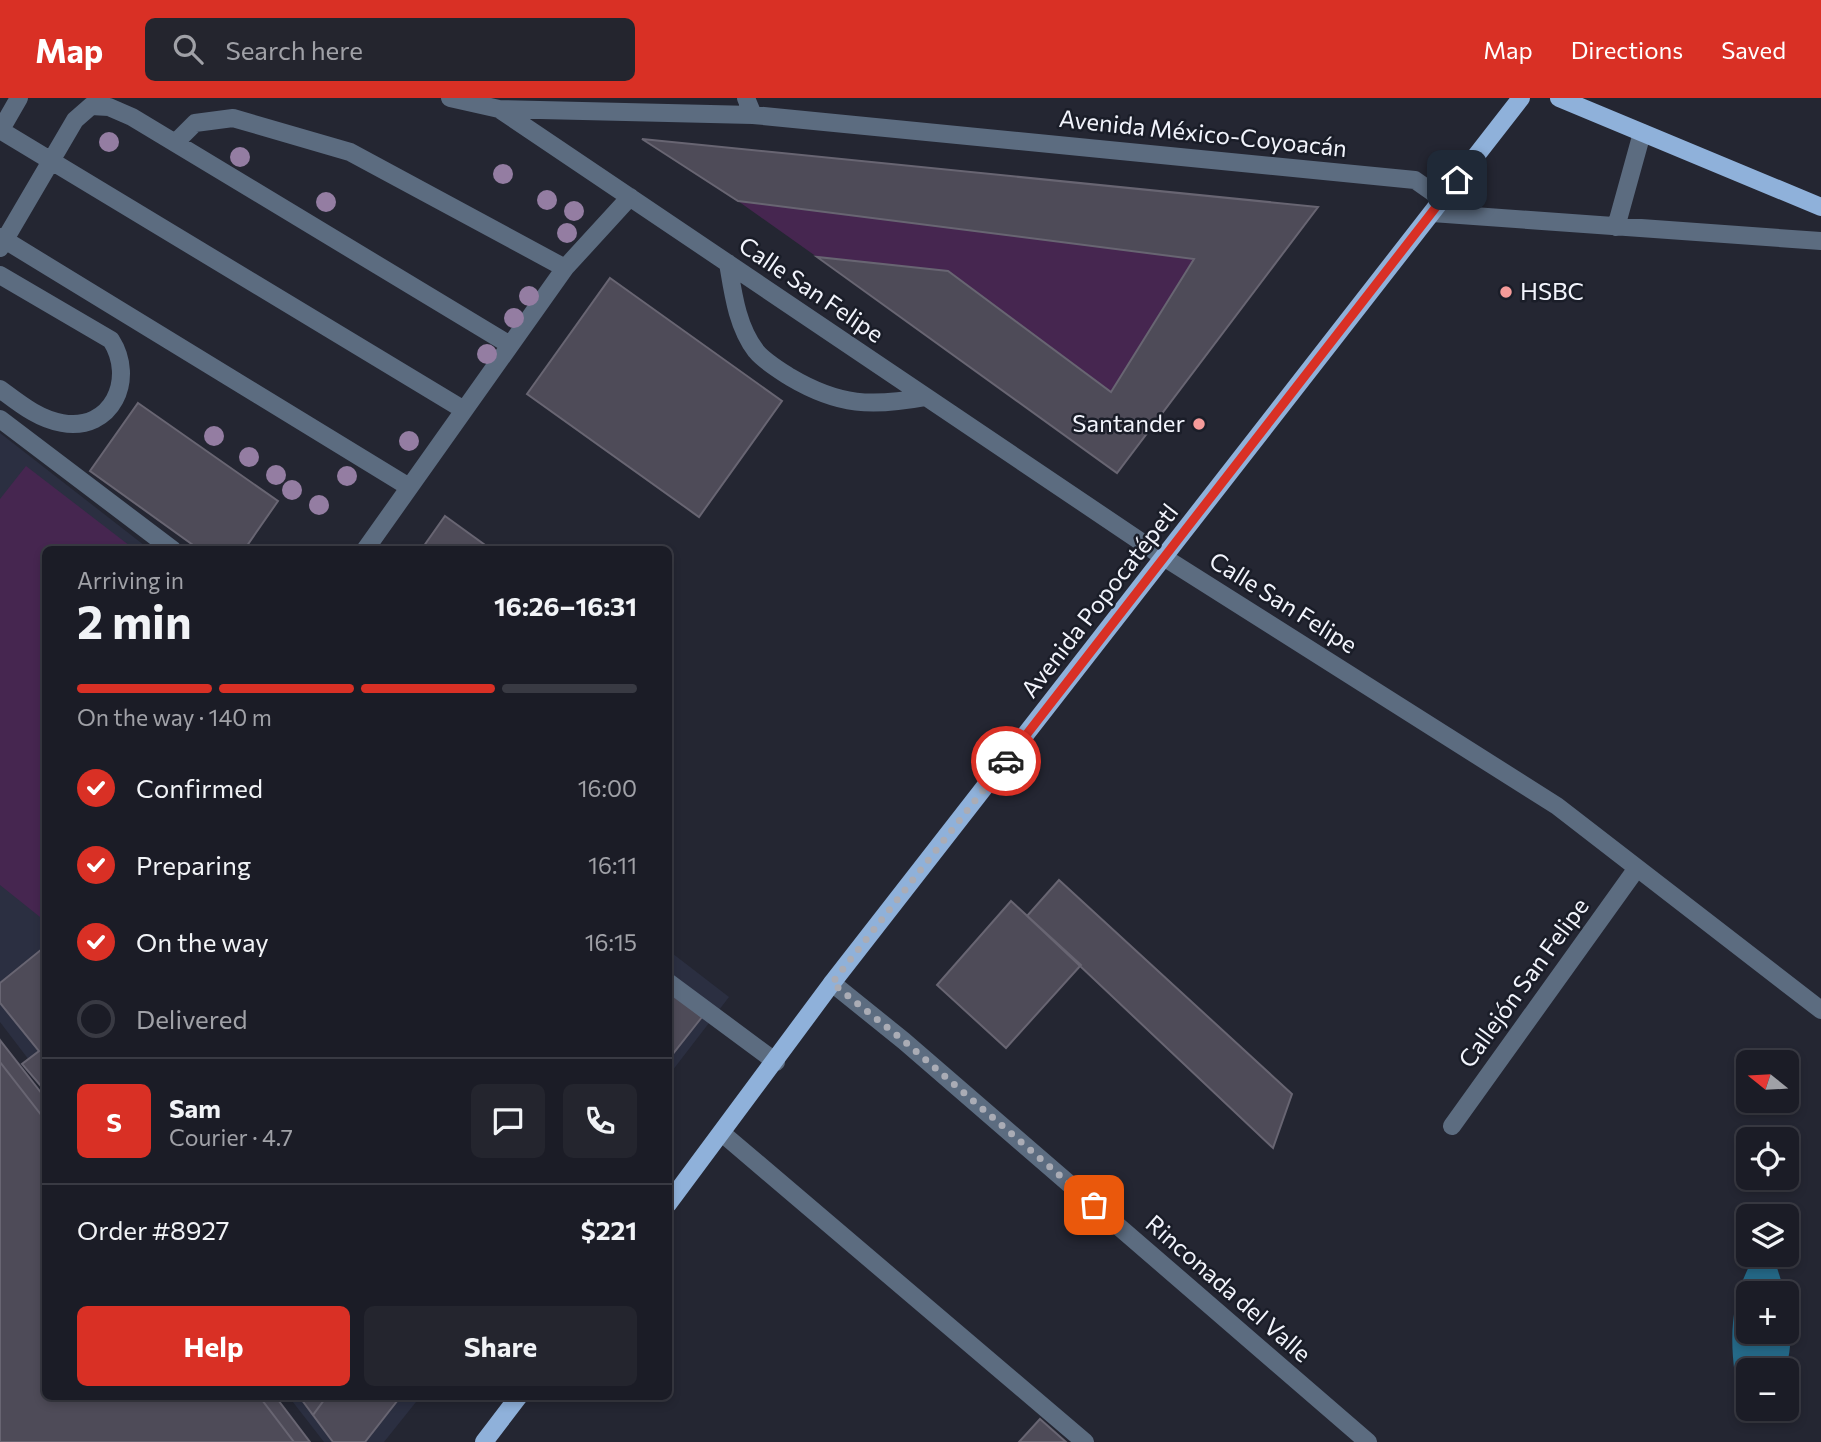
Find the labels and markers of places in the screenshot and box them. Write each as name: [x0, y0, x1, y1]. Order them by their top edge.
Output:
pin: [1427, 150, 1487, 210]
place label: HSBC: [1520, 276, 1584, 305]
marker: HSBC: [1498, 284, 1514, 300]
place label: Santander: [1072, 408, 1185, 437]
marker: Santander: [1191, 416, 1207, 432]
pin: [1064, 1175, 1124, 1235]

